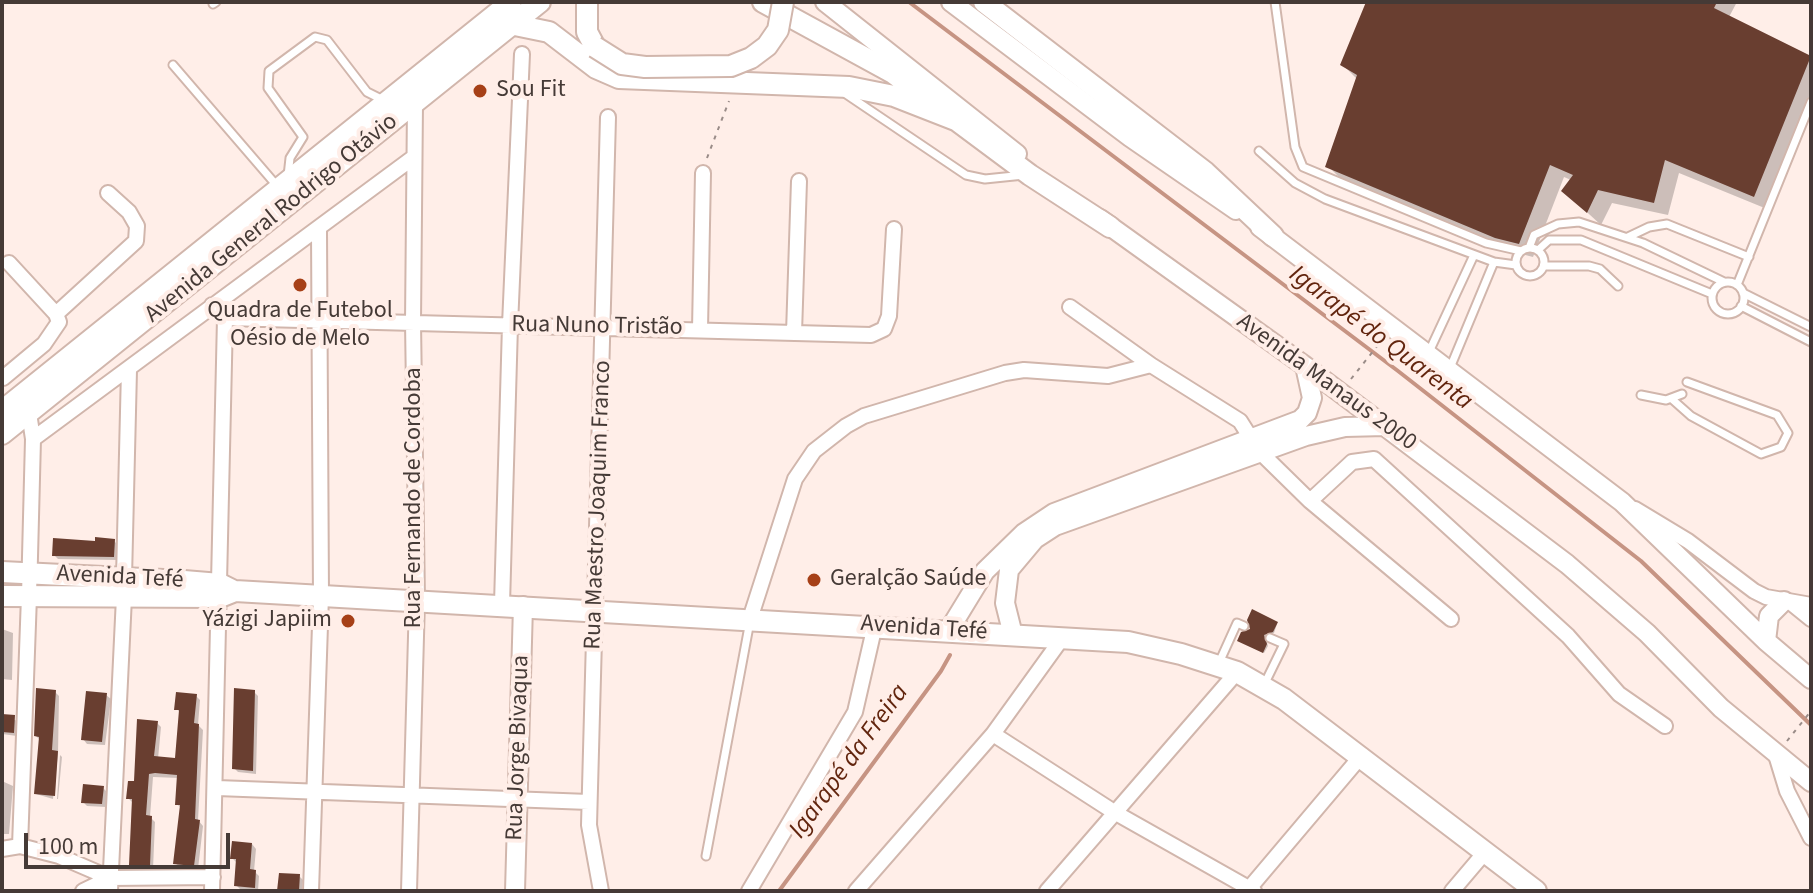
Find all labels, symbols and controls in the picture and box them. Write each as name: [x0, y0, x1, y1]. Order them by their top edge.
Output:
place label: Sou Fit: [496, 77, 566, 105]
marker: Sou Fit: [471, 82, 489, 100]
street label: Avenida General Rodrigo Otávio: [140, 108, 404, 330]
water label: Igarapé do Quarenta: [1282, 260, 1478, 418]
marker: Quadra de Futebol Oésio de Melo: [291, 276, 309, 294]
place label: Quadra de Futebol Oésio de Melo: [207, 298, 393, 354]
street label: Avenida Manaus 2000: [1230, 308, 1422, 458]
street label: Rua Nuno Tristão: [511, 311, 683, 343]
street label: Rua Maestro Joaquim Franco: [580, 360, 618, 650]
street label: Rua Fernando de Cordoba: [401, 367, 429, 629]
street label: Avenida Tefé: [56, 560, 184, 596]
place label: Geralção Saúde: [830, 566, 986, 594]
marker: Geralção Saúde: [805, 571, 823, 589]
place label: Yázigi Japiim: [203, 607, 332, 635]
street label: Avenida Tefé: [860, 610, 988, 648]
marker: Yázigi Japiim: [339, 612, 357, 630]
street label: Rua Jorge Bivaqua: [501, 655, 537, 841]
water label: Igarapé da Freira: [784, 679, 916, 845]
scale bar: [28, 817, 234, 867]
text: 100 m: [38, 829, 98, 864]

